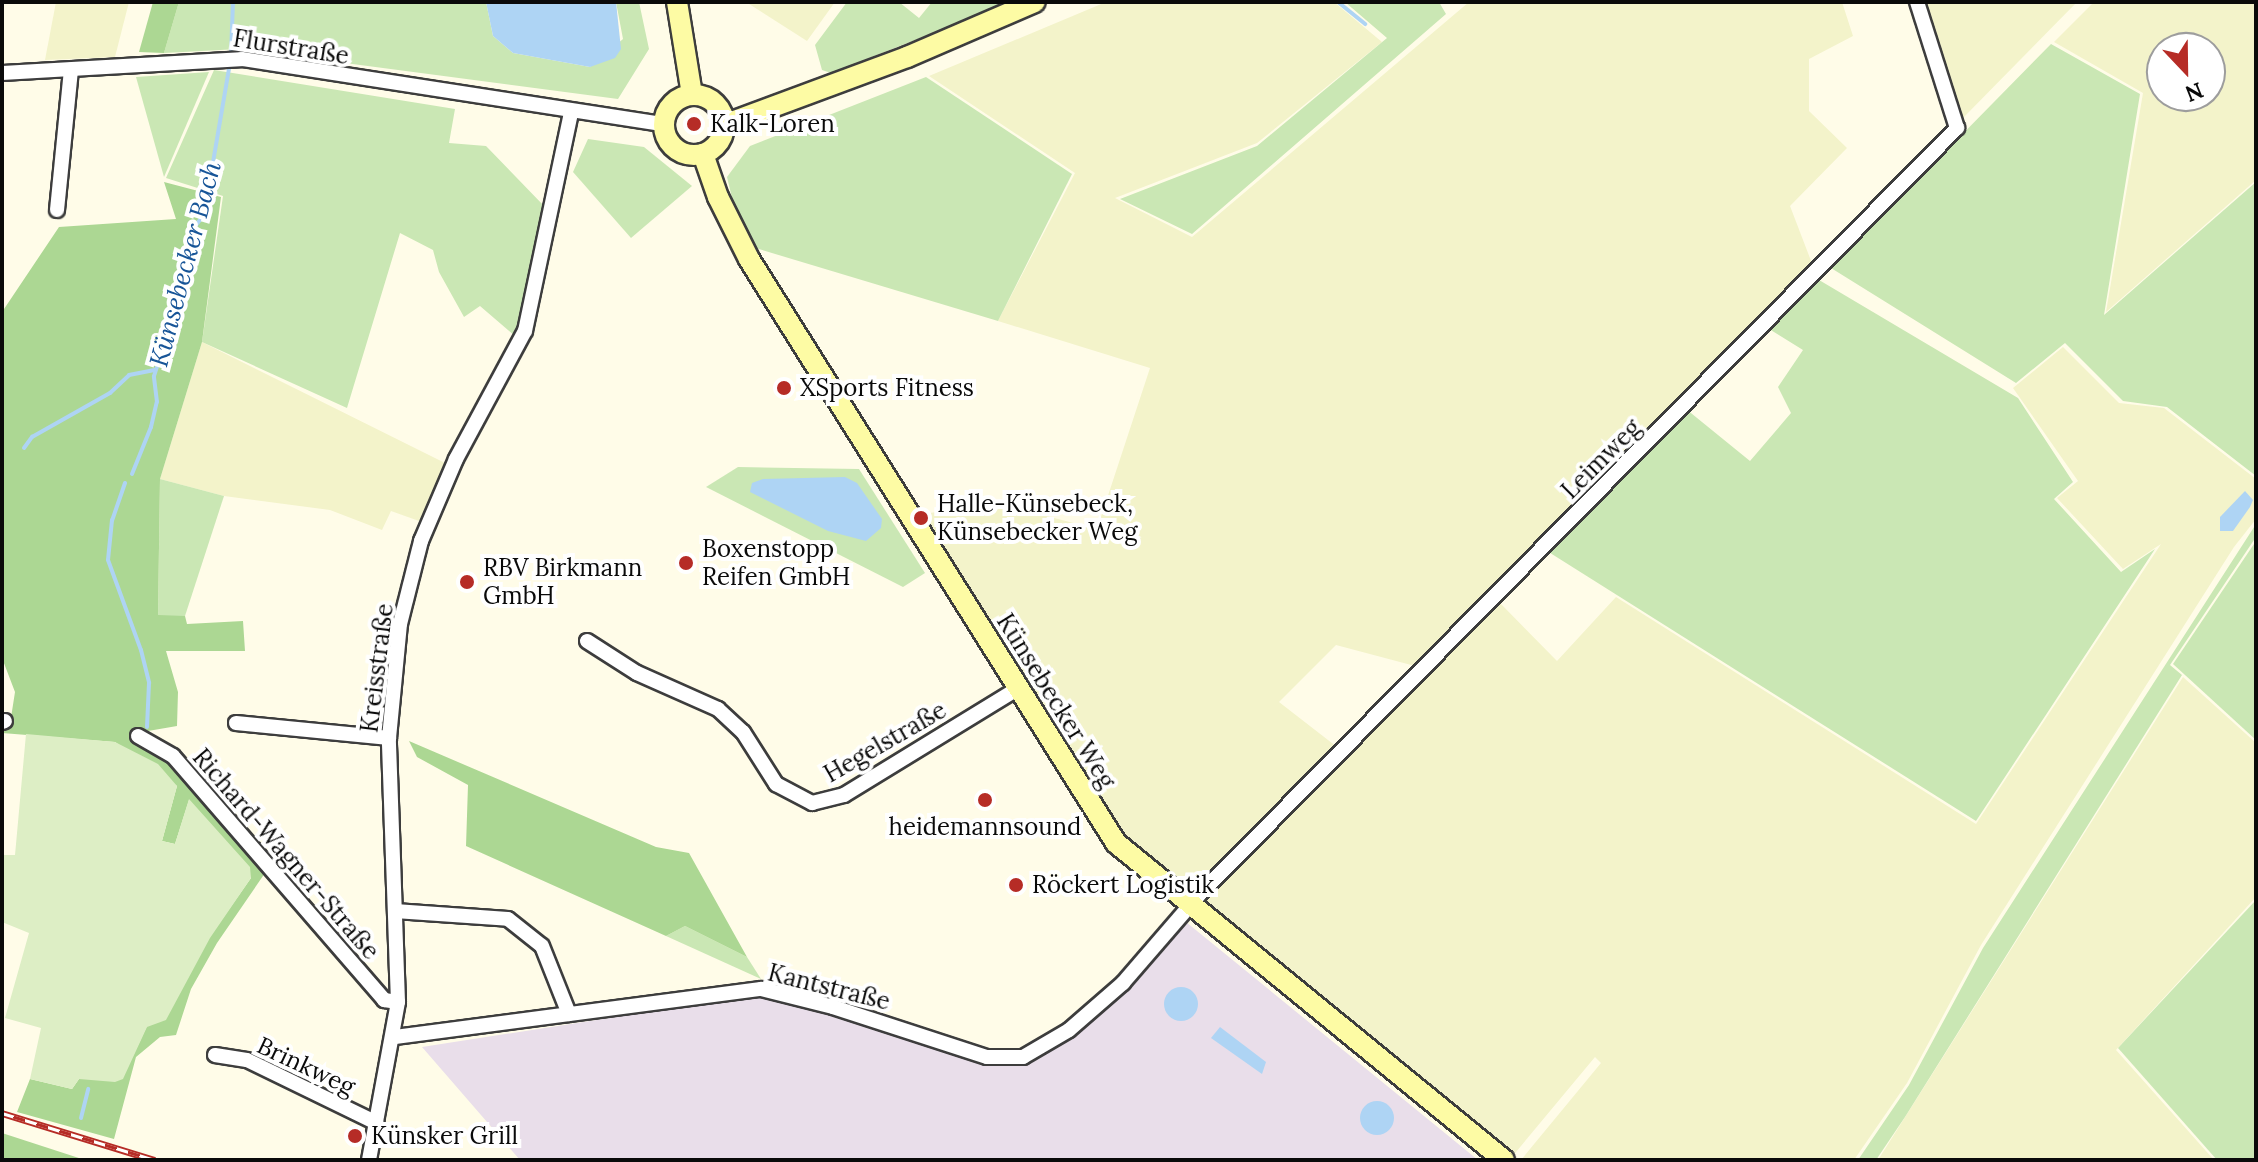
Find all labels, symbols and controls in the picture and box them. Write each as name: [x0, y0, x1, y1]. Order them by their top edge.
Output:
street label: Flurstraße: [231, 24, 351, 70]
north arrow: [2146, 32, 2226, 112]
text: N: [2181, 76, 2207, 109]
place label: Kalk-Loren: [710, 110, 835, 138]
marker: Kalk-Loren: [685, 115, 703, 133]
water label: Künsebecker Bach: [143, 158, 227, 370]
place label: XSports Fitness: [800, 374, 974, 402]
marker: XSports Fitness: [775, 379, 793, 397]
street label: Leimweg: [1555, 413, 1647, 505]
place label: Halle-Künsebeck, Künsebecker Weg: [937, 490, 1137, 546]
marker: Halle-Künsebeck, Künsebecker Weg: [912, 509, 930, 527]
place label: Boxenstopp Reifen GmbH: [702, 535, 850, 591]
place label: RBV Birkmann GmbH: [483, 554, 642, 610]
marker: Boxenstopp Reifen GmbH: [677, 554, 695, 572]
marker: RBV Birkmann GmbH: [458, 573, 476, 591]
street label: Kreisstraße: [355, 602, 399, 734]
street label: Künsebecker Weg: [991, 608, 1121, 794]
street label: Hegelstraße: [819, 695, 951, 789]
street label: Richard-Wagner-Straße: [187, 743, 385, 965]
marker: heidemannsound: [976, 791, 994, 809]
place label: heidemannsound: [889, 813, 1081, 841]
place label: Röckert Logistik: [1032, 871, 1214, 899]
marker: Röckert Logistik: [1007, 876, 1025, 894]
street label: Kantstraße: [765, 958, 893, 1016]
street label: Brinkweg: [253, 1031, 359, 1101]
place label: Künsker Grill: [371, 1122, 518, 1150]
marker: Künsker Grill: [346, 1127, 364, 1145]

